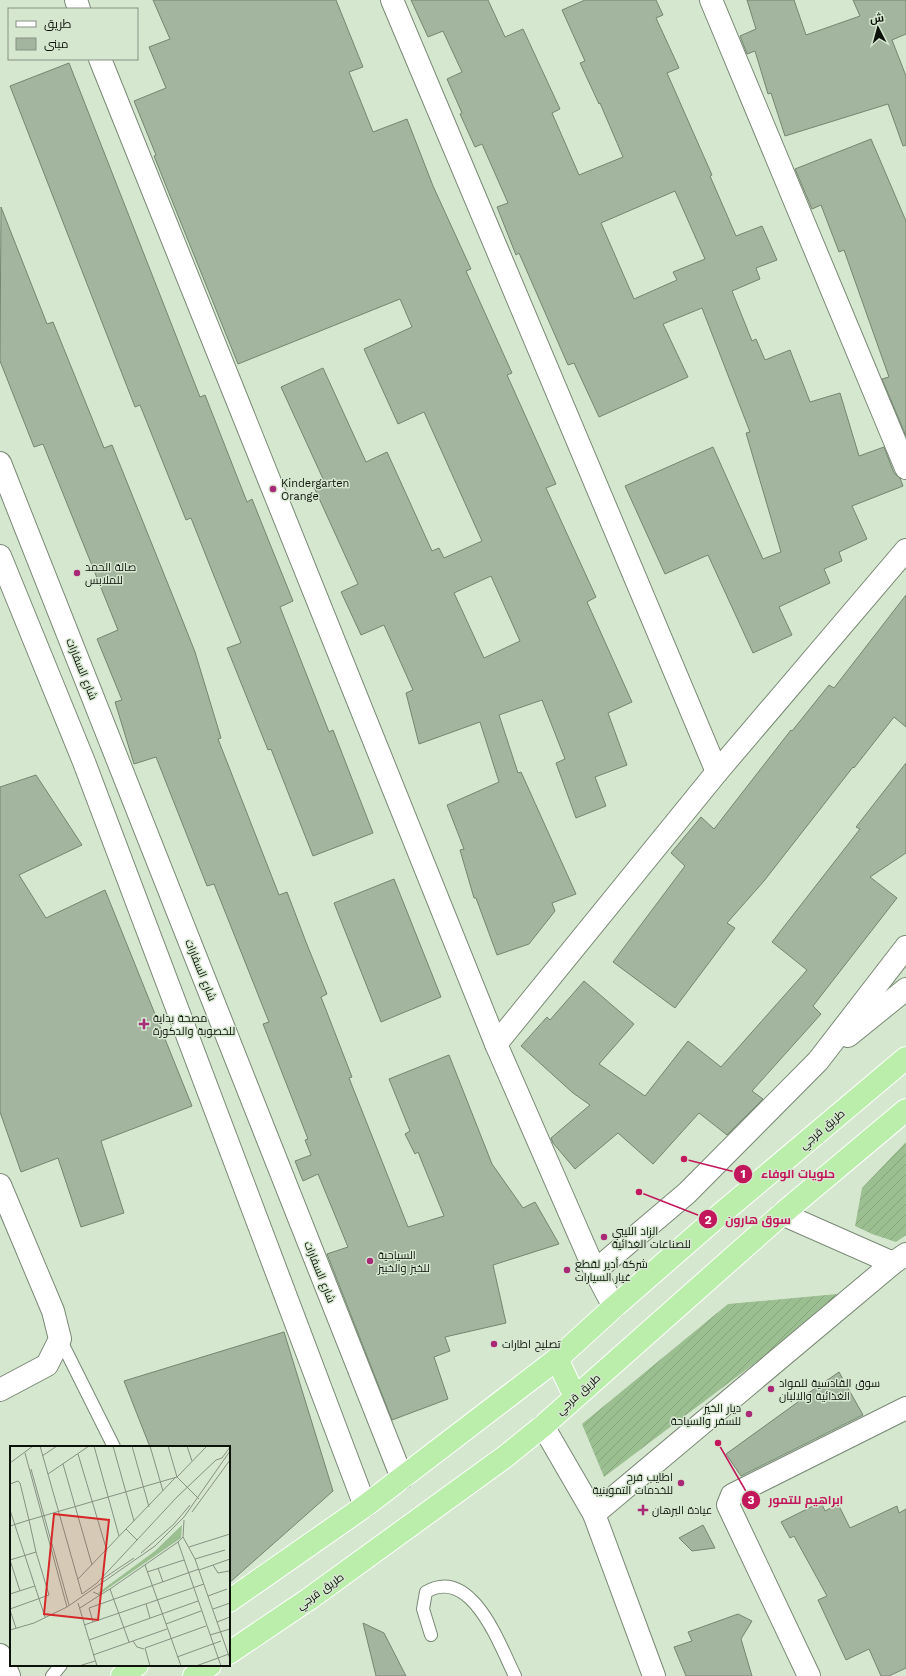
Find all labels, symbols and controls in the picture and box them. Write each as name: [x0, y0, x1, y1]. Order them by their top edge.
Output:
legend: [8, 8, 138, 60]
north arrow: [858, 8, 898, 48]
text: ش: [869, 11, 885, 26]
text: طريق: [44, 17, 72, 31]
text: مبنى: [44, 37, 69, 51]
place label: Kindergarten Orange: [281, 477, 349, 503]
marker: Kindergarten Orange: [268, 484, 278, 494]
place label: صالة الحمد للملابس: [85, 561, 136, 587]
marker: صالة الحمد للملابس: [72, 568, 82, 578]
street label: شارع السفارات: [62, 636, 100, 702]
street label: شارع السفارات: [181, 937, 219, 1003]
place label: مصحة بداية للخصوبة والدكورة: [153, 1012, 235, 1038]
marker: مصحة بداية للخصوبة والدكورة: [138, 1018, 150, 1030]
street label: طريق قرجي: [797, 1107, 849, 1153]
callout: حلويات الوفاء: [733, 1162, 843, 1186]
text: 1: [740, 1167, 746, 1181]
text: حلويات الوفاء: [761, 1167, 835, 1182]
callout: سوق هارون: [698, 1207, 799, 1231]
text: 2: [704, 1213, 712, 1227]
text: سوق هارون: [725, 1213, 791, 1228]
place label: الزاد الليبي للصناعات الغذائية: [612, 1225, 691, 1251]
marker: الزاد الليبي للصناعات الغذائية: [599, 1232, 609, 1242]
street label: شارع السفارات: [300, 1239, 338, 1305]
place label: السياحية للخبز والخبيز: [377, 1249, 430, 1275]
marker: السياحية للخبز والخبيز: [365, 1256, 375, 1266]
place label: شركة أدير لقطع غيار السيارات: [575, 1257, 648, 1284]
marker: شركة أدير لقطع غيار السيارات: [562, 1265, 572, 1275]
place label: تصليح اطارات: [502, 1338, 561, 1352]
marker: تصليح اطارات: [489, 1339, 499, 1349]
street label: طريق قرجي: [554, 1371, 604, 1419]
place label: سوق القادسية للمواد الغذائية والالبان: [779, 1377, 880, 1403]
marker: سوق القادسية للمواد الغذائية والالبان: [766, 1384, 776, 1394]
place label: ديار الخير للسفر والسياحة: [671, 1402, 741, 1428]
marker: ديار الخير للسفر والسياحة: [744, 1409, 754, 1419]
inset map: [10, 1446, 230, 1666]
place label: اطايب فرح للخدمات التموينية: [593, 1471, 673, 1497]
marker: اطايب فرح للخدمات التموينية: [676, 1478, 686, 1488]
callout: ابراهيم للتمور: [741, 1488, 852, 1512]
text: 3: [747, 1493, 755, 1507]
text: ابراهيم للتمور: [768, 1493, 843, 1508]
marker: عيادة البرهان: [637, 1504, 649, 1516]
place label: عيادة البرهان: [652, 1504, 712, 1517]
street label: طريق قرجي: [294, 1570, 348, 1614]

